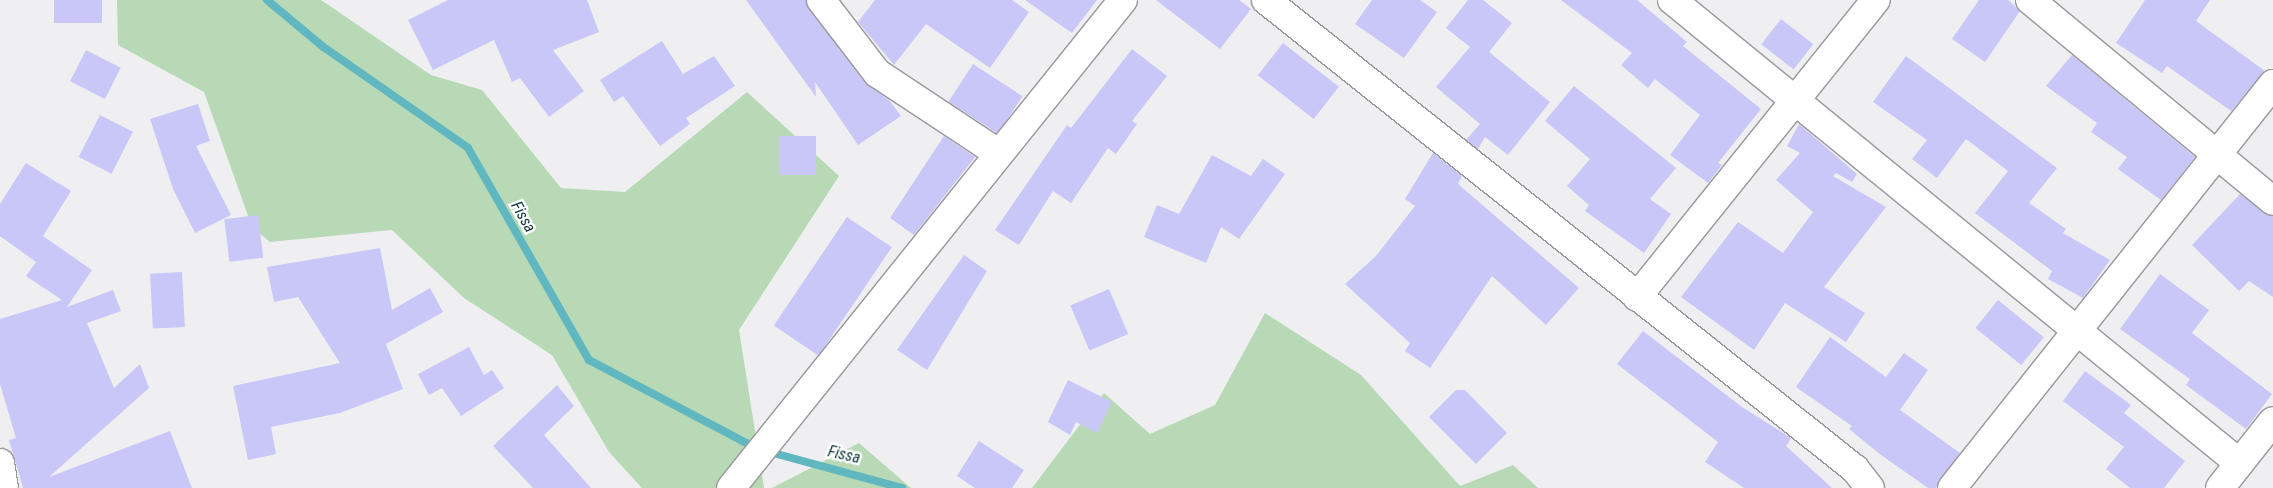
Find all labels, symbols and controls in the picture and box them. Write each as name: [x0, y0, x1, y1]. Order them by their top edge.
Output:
water label: Fissa: [507, 198, 539, 236]
water label: Fissa: [826, 442, 862, 468]

